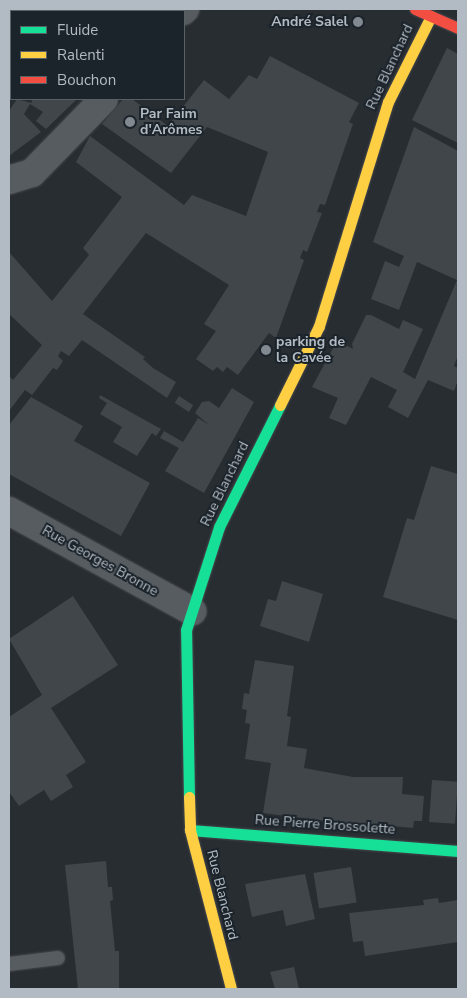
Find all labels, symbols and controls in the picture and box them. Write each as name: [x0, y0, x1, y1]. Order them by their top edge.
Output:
legend: [10, 10, 185, 100]
place label: André Salel: [271, 14, 348, 30]
marker: André Salel: [352, 16, 364, 28]
text: Fluide: [57, 20, 98, 40]
street label: Rue Blanchard: [363, 22, 417, 112]
text: Ralenti: [57, 45, 105, 65]
text: Bouchon: [57, 70, 116, 90]
place label: Par Faim d'Arômes: [140, 106, 202, 138]
marker: Par Faim d'Arômes: [124, 116, 136, 128]
place label: parking de la Cavée: [276, 334, 345, 367]
marker: parking de la Cavée: [260, 344, 272, 356]
street label: Rue Blanchard: [197, 439, 253, 529]
street label: Rue Georges Bronne: [39, 522, 161, 600]
street label: Rue Pierre Brossolette: [254, 812, 396, 838]
street label: Rue Blanchard: [203, 848, 241, 942]

